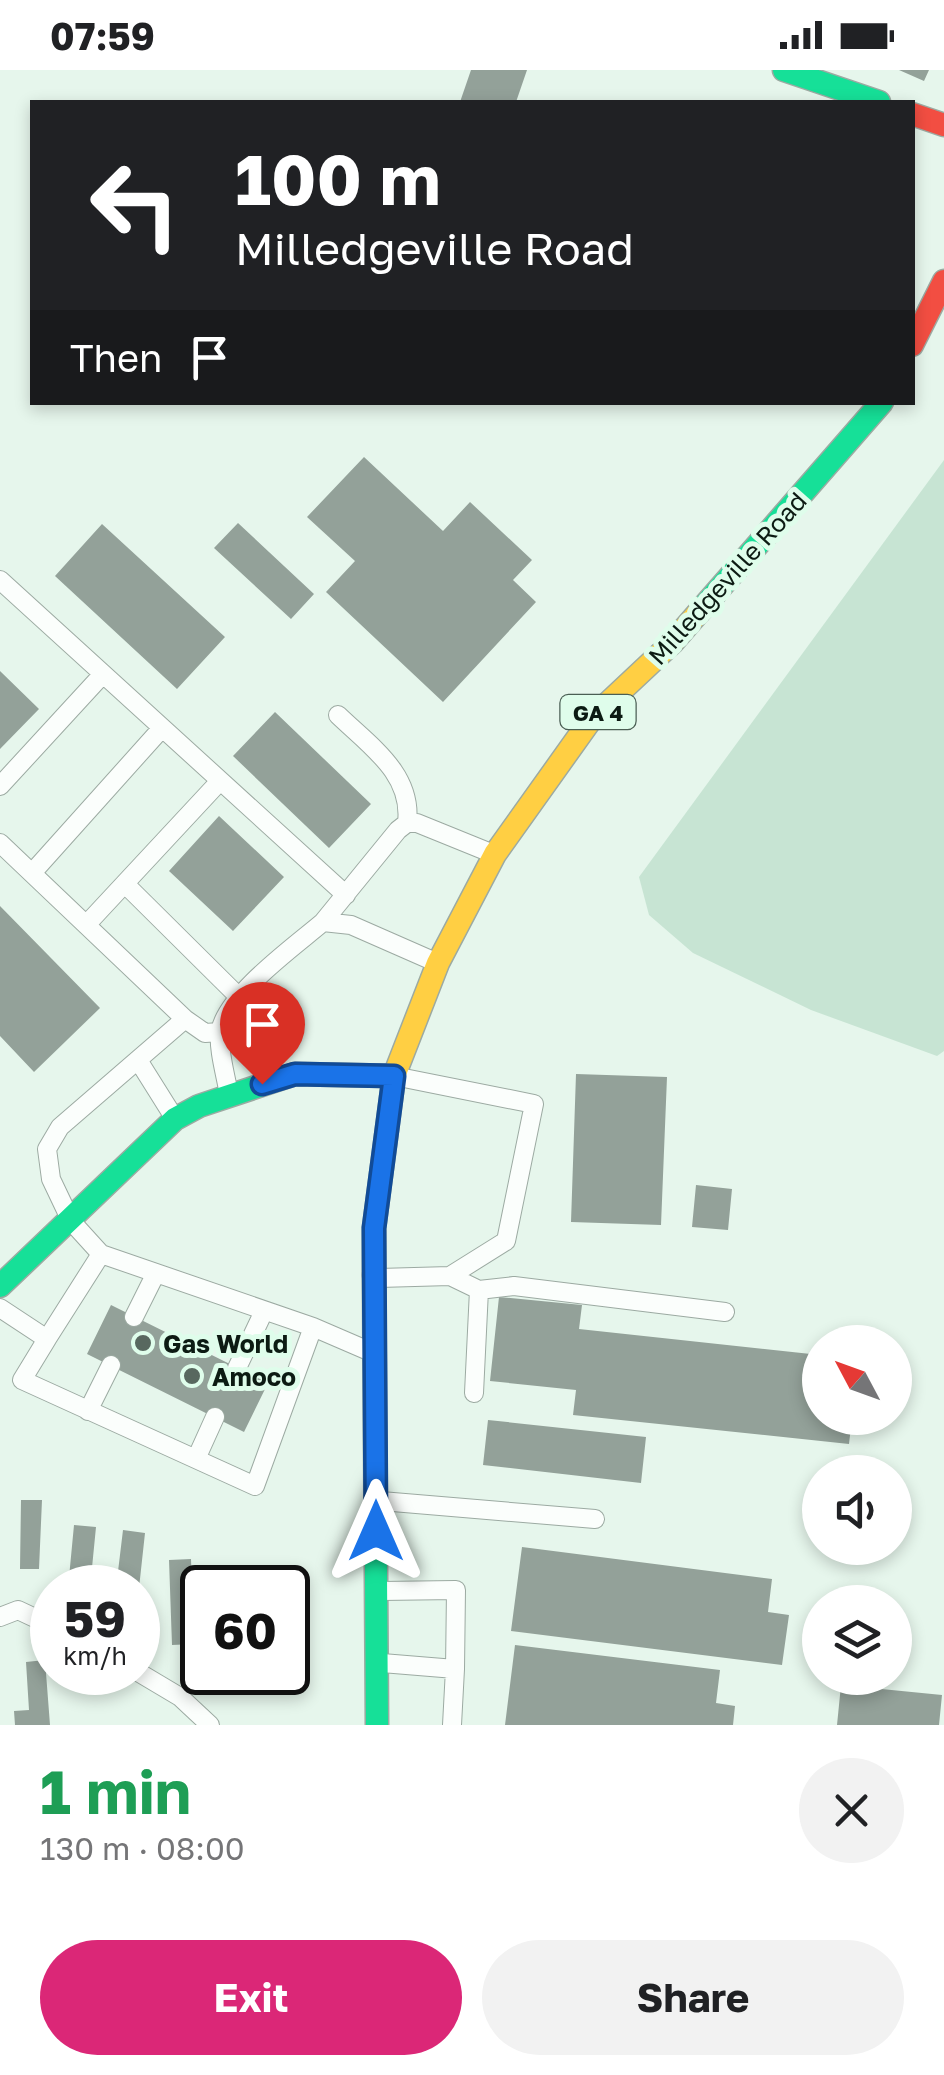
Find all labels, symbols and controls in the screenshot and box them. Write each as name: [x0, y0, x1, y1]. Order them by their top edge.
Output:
text: 07:59: [50, 13, 155, 58]
text: 100 m: [235, 136, 441, 220]
icon: left: [70, 140, 200, 270]
text: Milledgeville Road: [235, 221, 634, 275]
icon: arrive: [182, 330, 237, 385]
text: Then: [70, 335, 162, 380]
street label: Milledgeville Road: [641, 485, 813, 671]
road number: GA 4: [560, 695, 636, 729]
pin: [220, 982, 305, 1085]
icon: arrive: [235, 997, 290, 1052]
north arrow: [802, 1325, 912, 1435]
map controls: [802, 1325, 912, 1695]
place label: Gas World: [163, 1328, 288, 1359]
marker: Gas World: [132, 1332, 154, 1354]
place label: Amoco: [212, 1361, 296, 1392]
marker: Amoco: [181, 1365, 203, 1387]
button: sound: [802, 1455, 912, 1565]
position arrow: [324, 1479, 428, 1583]
speed limit sign: 60: [180, 1565, 310, 1695]
button: layers: [802, 1585, 912, 1695]
text: 59: [64, 1588, 126, 1648]
text: km/h: [63, 1640, 127, 1671]
text: 1 min: [40, 1755, 191, 1827]
button: close: [799, 1758, 904, 1863]
text: 130 m · 08:00: [40, 1829, 245, 1867]
button: Exit: [40, 1940, 462, 2055]
button: Share: [482, 1940, 904, 2055]

